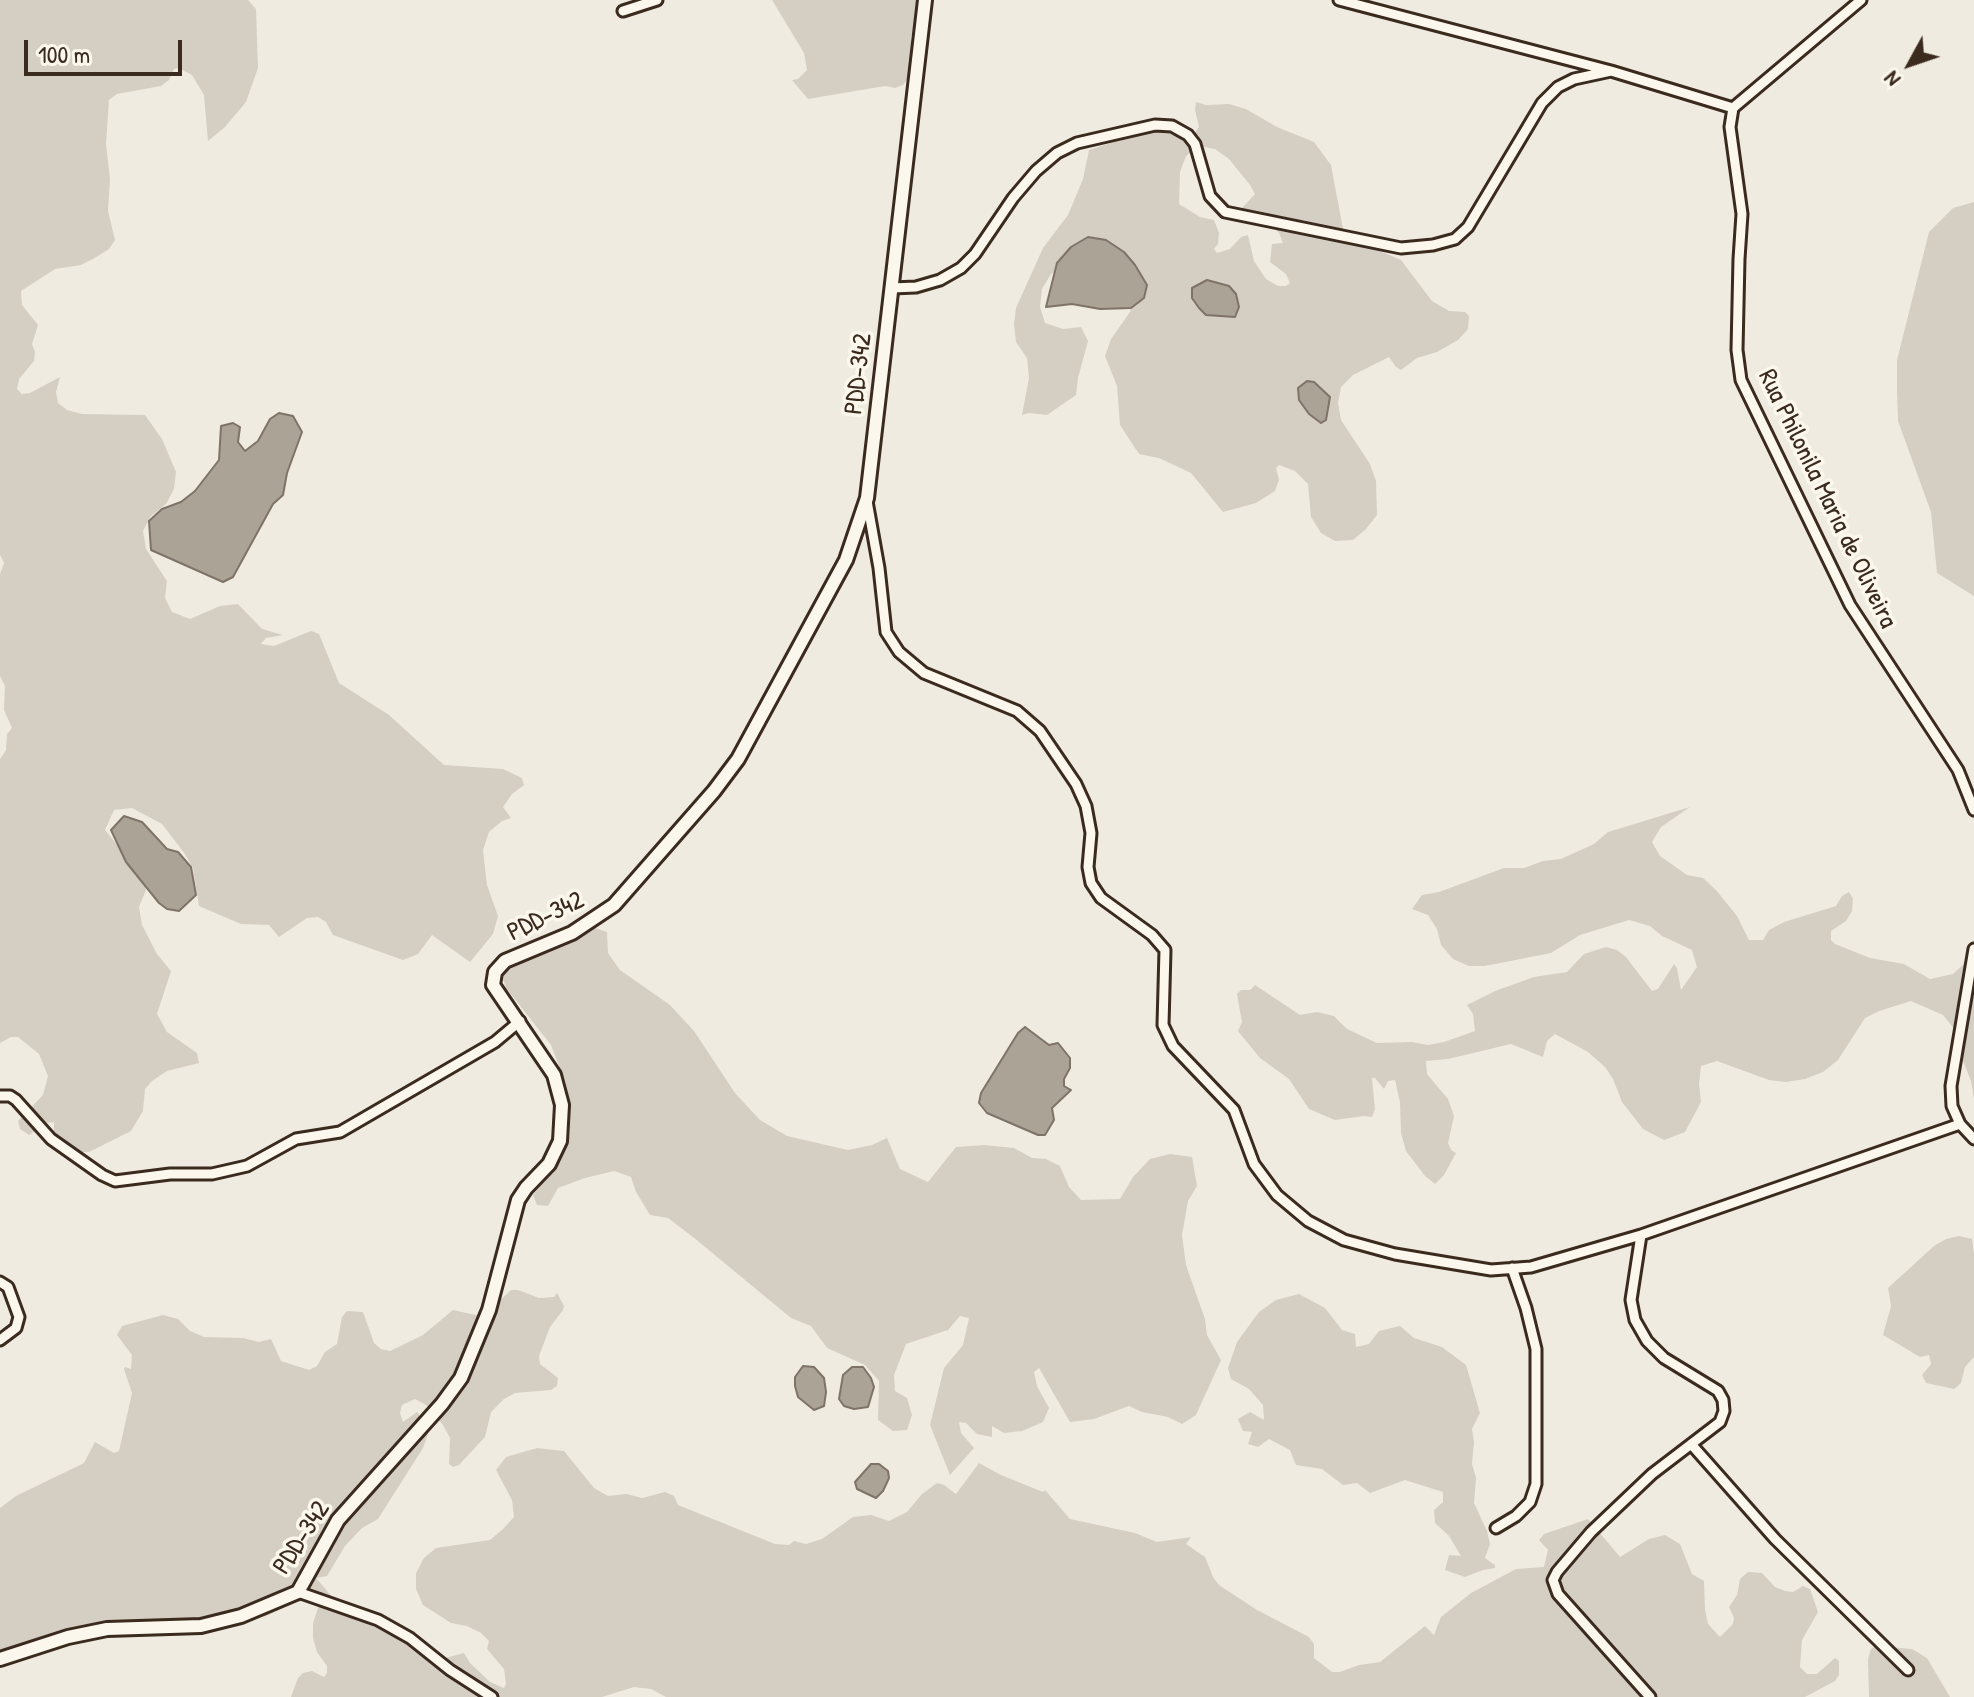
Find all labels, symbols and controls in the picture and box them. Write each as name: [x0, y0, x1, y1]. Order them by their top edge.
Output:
scale bar: [28, 24, 186, 74]
north arrow: [1870, 24, 1950, 104]
text: 100 m: [38, 38, 90, 70]
text: N: [1876, 65, 1907, 94]
street label: PDD-342: [839, 332, 879, 416]
street label: Rua Philonila Maria de Oliveira: [1751, 365, 1903, 633]
street label: PDD-342: [503, 885, 589, 949]
street label: PDD-342: [267, 1495, 337, 1581]

